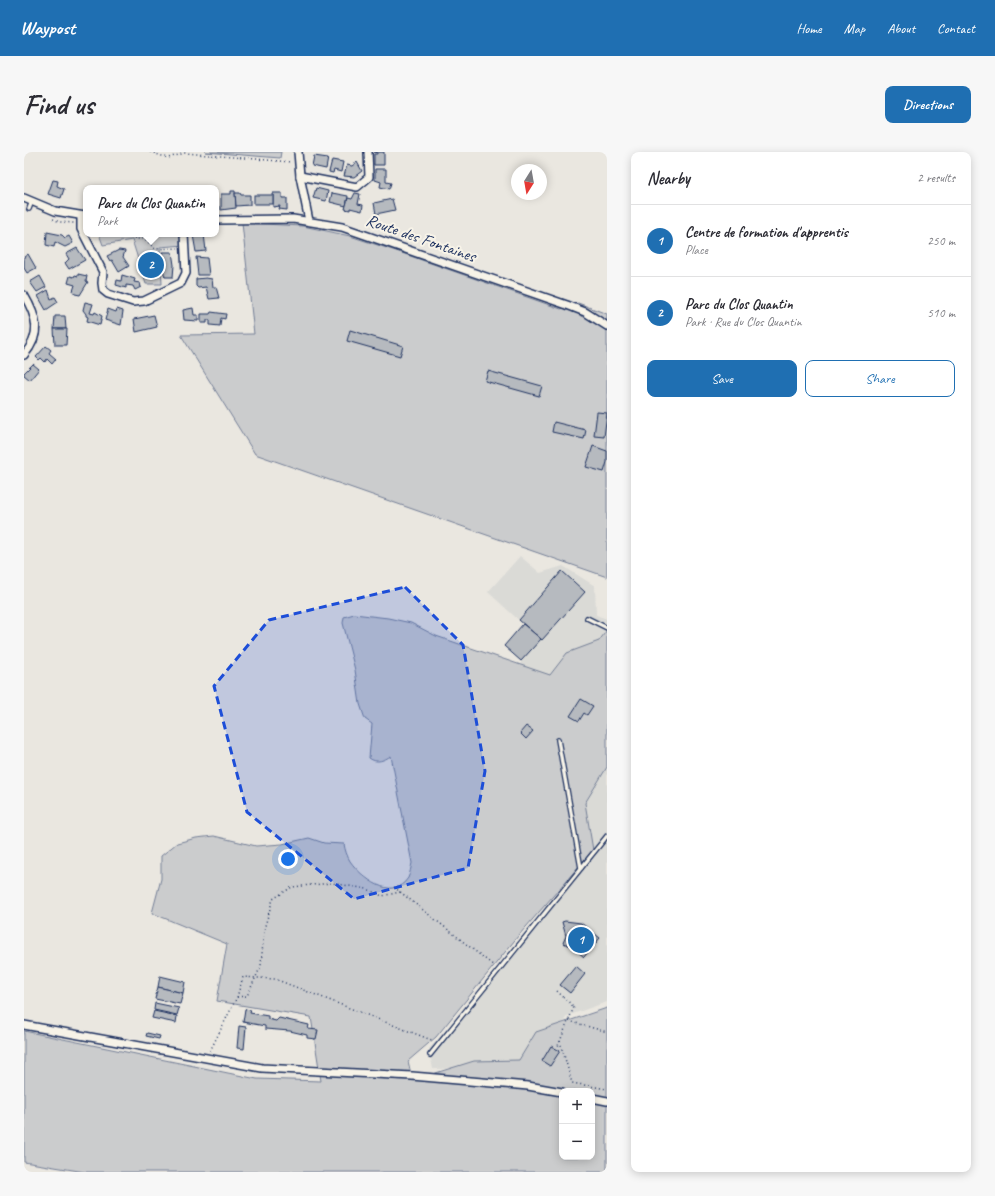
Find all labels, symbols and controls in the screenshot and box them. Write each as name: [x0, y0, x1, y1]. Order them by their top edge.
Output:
text: Waypost: [20, 16, 75, 40]
text: Home: [796, 20, 822, 37]
text: Map: [844, 20, 865, 37]
text: About: [887, 20, 915, 37]
text: Contact: [937, 20, 975, 37]
button: Directions: [885, 86, 971, 123]
text: Find us: [24, 87, 94, 122]
north arrow: [511, 164, 547, 200]
text: Nearby: [647, 168, 690, 189]
text: 2 results: [917, 170, 955, 186]
popup: [83, 185, 219, 237]
text: Parc du Clos Quantin: [97, 194, 205, 213]
street label: Route des Fontaines: [363, 209, 481, 267]
text: Park: [97, 213, 118, 229]
text: Centre de formation d'apprentis: [685, 223, 848, 242]
text: 1: [657, 233, 663, 249]
text: 250 m: [927, 233, 955, 249]
text: Place: [685, 242, 708, 258]
pin: 2: [138, 250, 164, 280]
text: Parc du Clos Quantin: [685, 295, 793, 314]
text: 2: [657, 305, 663, 321]
text: 510 m: [927, 305, 955, 321]
text: Park · Rue du Clos Quantin: [685, 314, 802, 330]
button: Save: [647, 360, 797, 397]
button: Share: [805, 360, 955, 397]
your location: [278, 849, 298, 869]
pin: 1: [568, 925, 594, 955]
map controls: [559, 1088, 595, 1160]
button: +: [559, 1088, 595, 1124]
button: −: [559, 1124, 595, 1160]

